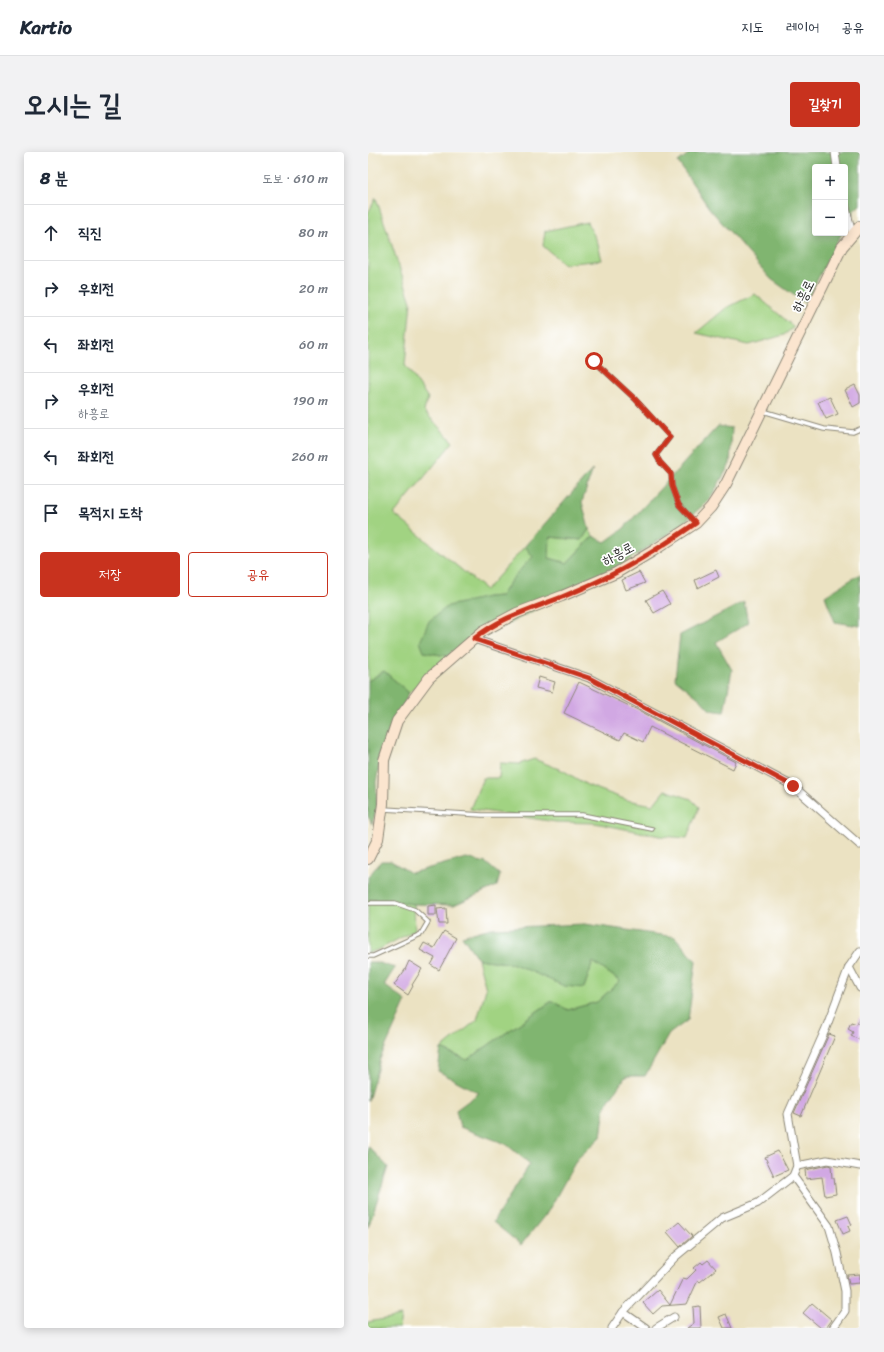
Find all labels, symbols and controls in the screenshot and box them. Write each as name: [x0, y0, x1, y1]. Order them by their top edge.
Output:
text: Kartio: [20, 11, 72, 44]
text: 지도: [741, 15, 764, 40]
text: 레이어: [786, 15, 819, 40]
text: 공유: [841, 15, 864, 40]
text: 오시는 길: [24, 80, 121, 129]
button: 길찾기: [790, 82, 860, 127]
text: 8 분: [40, 163, 68, 193]
map controls: [812, 164, 848, 236]
button: +: [812, 164, 848, 200]
text: 도보 · 610 m: [262, 167, 328, 190]
button: −: [812, 200, 848, 236]
text: 직진: [78, 220, 102, 246]
text: 80 m: [299, 221, 328, 244]
icon: ahead: [40, 222, 62, 244]
street label: 하흥로: [784, 275, 822, 317]
text: 우회전: [78, 276, 114, 302]
text: 20 m: [299, 277, 328, 300]
icon: right: [40, 278, 62, 300]
text: 좌회전: [78, 332, 114, 358]
text: 60 m: [299, 333, 328, 356]
icon: left: [40, 334, 62, 356]
route start: [585, 352, 603, 370]
text: 우회전: [78, 376, 114, 402]
text: 190 m: [293, 389, 328, 412]
icon: right: [40, 390, 62, 412]
text: 하흥로: [78, 402, 109, 425]
text: 좌회전: [78, 444, 114, 470]
text: 260 m: [292, 445, 328, 468]
icon: left: [40, 446, 62, 468]
text: 목적지 도착: [78, 500, 142, 526]
icon: arrive: [40, 502, 62, 524]
street label: 하흥로: [597, 535, 639, 573]
button: 저장: [40, 552, 180, 597]
button: 공유: [188, 552, 328, 597]
route end: [784, 777, 802, 795]

